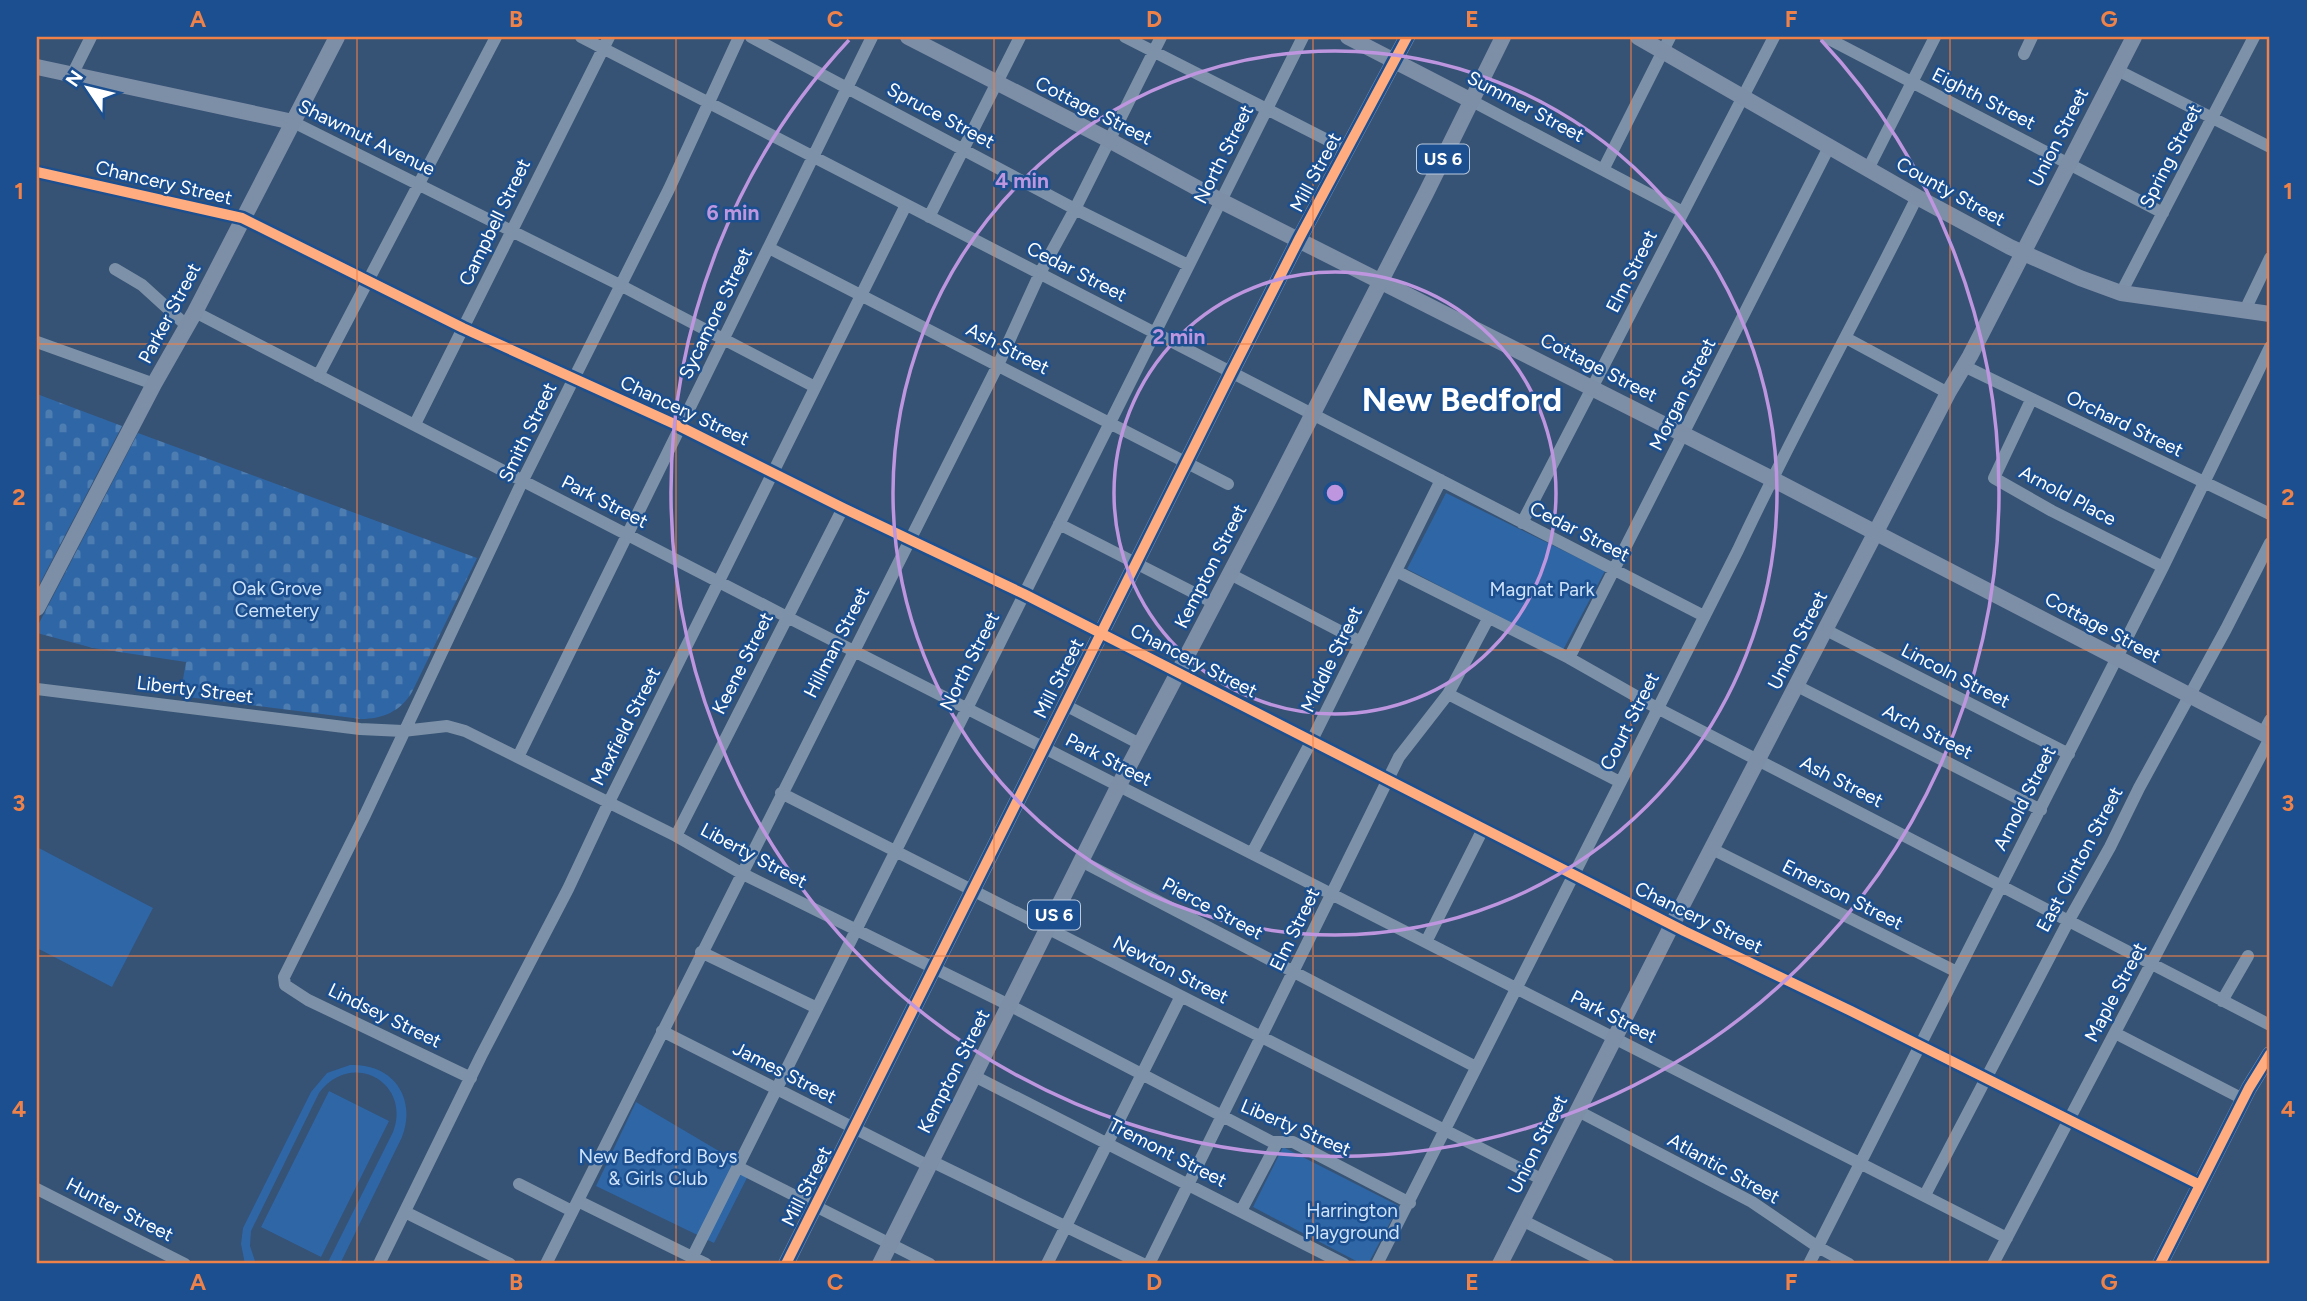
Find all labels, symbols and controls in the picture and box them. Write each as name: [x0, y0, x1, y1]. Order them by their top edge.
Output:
text: A: [190, 5, 207, 33]
text: B: [509, 5, 523, 33]
text: C: [827, 5, 844, 33]
text: D: [1146, 5, 1162, 33]
text: E: [1465, 5, 1479, 33]
text: F: [1785, 5, 1798, 33]
text: G: [2100, 5, 2118, 33]
north arrow: [52, 52, 122, 122]
street label: Eighth Street: [1928, 63, 2039, 134]
text: N: [61, 66, 88, 91]
street label: Summer Street: [1463, 66, 1588, 147]
street label: Cottage Street: [1031, 71, 1156, 150]
street label: Spruce Street: [883, 77, 998, 153]
street label: Union Street: [2024, 84, 2093, 191]
street label: Shawmut Avenue: [294, 94, 439, 181]
street label: Spring Street: [2134, 100, 2206, 212]
street label: North Street: [1189, 101, 1258, 207]
street label: Mill Street: [1285, 129, 1346, 216]
road number: US 6: [1417, 144, 1469, 174]
street label: County Street: [1892, 152, 2009, 231]
street label: Campbell Street: [454, 155, 535, 290]
street label: Chancery Street: [93, 156, 234, 209]
text: 4 min: [995, 168, 1049, 193]
text: 1: [14, 177, 24, 205]
text: 1: [2283, 177, 2293, 205]
text: 6 min: [707, 200, 759, 225]
street label: Elm Street: [1601, 226, 1662, 316]
street label: Cedar Street: [1023, 236, 1131, 306]
street label: Sycamore Street: [674, 244, 757, 383]
street label: Parker Street: [133, 259, 206, 367]
street label: Ash Street: [962, 318, 1053, 379]
text: 2 min: [1153, 324, 1205, 349]
street label: Cottage Street: [1536, 328, 1661, 407]
street label: Morgan Street: [1644, 334, 1721, 454]
street label: Chancery Street: [617, 371, 753, 450]
street label: Smith Street: [493, 379, 561, 486]
district label: New Bedford: [1362, 380, 1562, 419]
street label: Orchard Street: [2063, 385, 2187, 462]
street label: Arnold Place: [2015, 460, 2120, 531]
street label: Park Street: [558, 470, 652, 533]
centre of rings: [1323, 481, 1347, 505]
text: 2: [12, 483, 26, 511]
text: 2: [2281, 483, 2295, 511]
street label: Cedar Street: [1526, 496, 1634, 566]
street label: Kempton Street: [1169, 500, 1252, 632]
park label: Oak Grove Cemetery: [232, 577, 322, 622]
park label: Magnat Park: [1489, 578, 1595, 601]
street label: Hillman Street: [799, 583, 874, 702]
street label: Union Street: [1763, 587, 1832, 694]
street label: Cottage Street: [2041, 587, 2165, 668]
street label: Middle Street: [1296, 602, 1367, 716]
street label: North Street: [935, 608, 1004, 714]
street label: Keene Street: [707, 609, 778, 718]
street label: Chancery Street: [1126, 619, 1261, 702]
street label: Mill Street: [1029, 634, 1088, 722]
street label: Lincoln Street: [1898, 638, 2014, 713]
street label: Maxfield Street: [586, 663, 665, 789]
street label: Court Street: [1595, 668, 1664, 774]
street label: Liberty Street: [135, 671, 255, 708]
street label: Arch Street: [1879, 699, 1977, 764]
street label: Park Street: [1062, 728, 1156, 791]
street label: Arnold Street: [1988, 742, 2061, 854]
street label: Ash Street: [1796, 751, 1887, 812]
street label: East Clinton Street: [2031, 783, 2127, 936]
text: 3: [13, 789, 25, 817]
text: 3: [2282, 789, 2294, 817]
street label: Liberty Street: [697, 818, 811, 893]
street label: Emerson Street: [1778, 854, 1907, 935]
street label: Pierce Street: [1158, 872, 1267, 945]
street label: Chancery Street: [1631, 877, 1767, 958]
street label: Elm Street: [1264, 884, 1324, 974]
road number: US 6: [1028, 900, 1080, 930]
street label: Newton Street: [1109, 931, 1232, 1008]
street label: Maple Street: [2080, 939, 2151, 1046]
street label: Lindsey Street: [325, 978, 445, 1053]
street label: Park Street: [1567, 985, 1661, 1048]
street label: Kempton Street: [912, 1005, 995, 1137]
street label: James Street: [729, 1037, 840, 1108]
street label: Union Street: [1503, 1091, 1572, 1198]
street label: Liberty Street: [1237, 1094, 1354, 1161]
text: 4: [12, 1095, 26, 1123]
text: 4: [2281, 1095, 2295, 1123]
street label: Tremont Street: [1105, 1113, 1231, 1192]
street label: Atlantic Street: [1664, 1128, 1784, 1209]
street label: Mill Street: [777, 1142, 836, 1230]
park label: New Bedford Boys & Girls Club: [579, 1145, 738, 1190]
street label: Hunter Street: [62, 1173, 177, 1246]
park label: Harrington Playground: [1304, 1199, 1400, 1244]
text: A: [190, 1268, 207, 1296]
text: B: [509, 1268, 523, 1296]
text: C: [827, 1268, 844, 1296]
text: D: [1146, 1268, 1162, 1296]
text: E: [1465, 1268, 1479, 1296]
text: F: [1785, 1268, 1798, 1296]
text: G: [2100, 1268, 2118, 1296]

